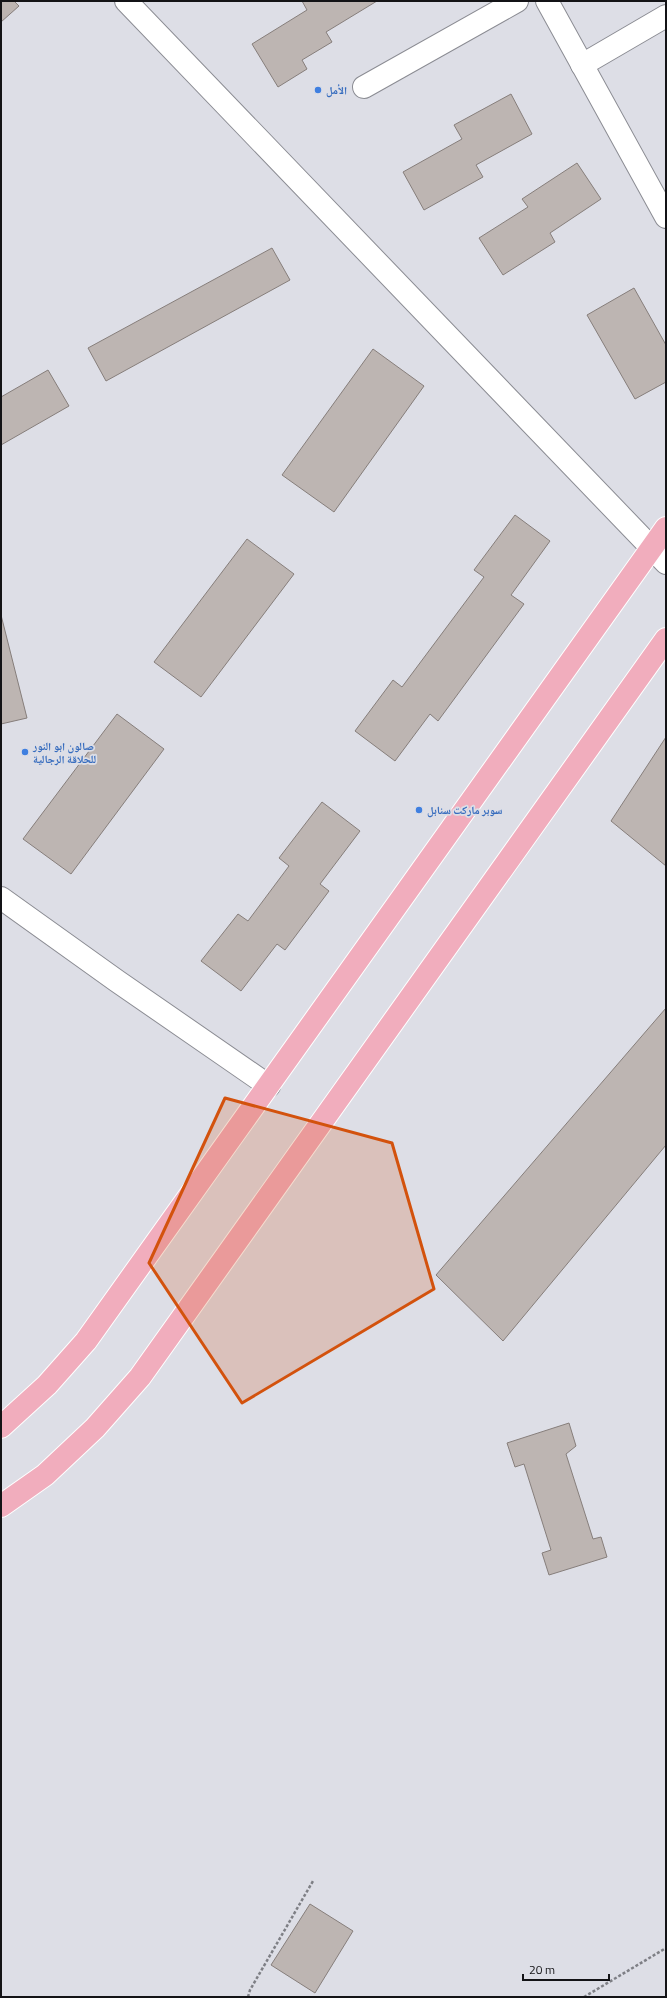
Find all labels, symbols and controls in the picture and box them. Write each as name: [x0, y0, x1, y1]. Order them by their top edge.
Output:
place label: الأمل: [326, 82, 347, 98]
marker: الأمل: [313, 85, 323, 95]
place label: صالون ابو النور للحلاقة الرجالية: [32, 738, 96, 767]
marker: صالون ابو النور للحلاقة الرجالية: [20, 747, 30, 757]
place label: سوبر ماركت سنابل: [427, 802, 503, 818]
marker: سوبر ماركت سنابل: [414, 805, 424, 815]
scale bar: [523, 1956, 609, 1982]
text: 20 m: [529, 1960, 555, 1979]

